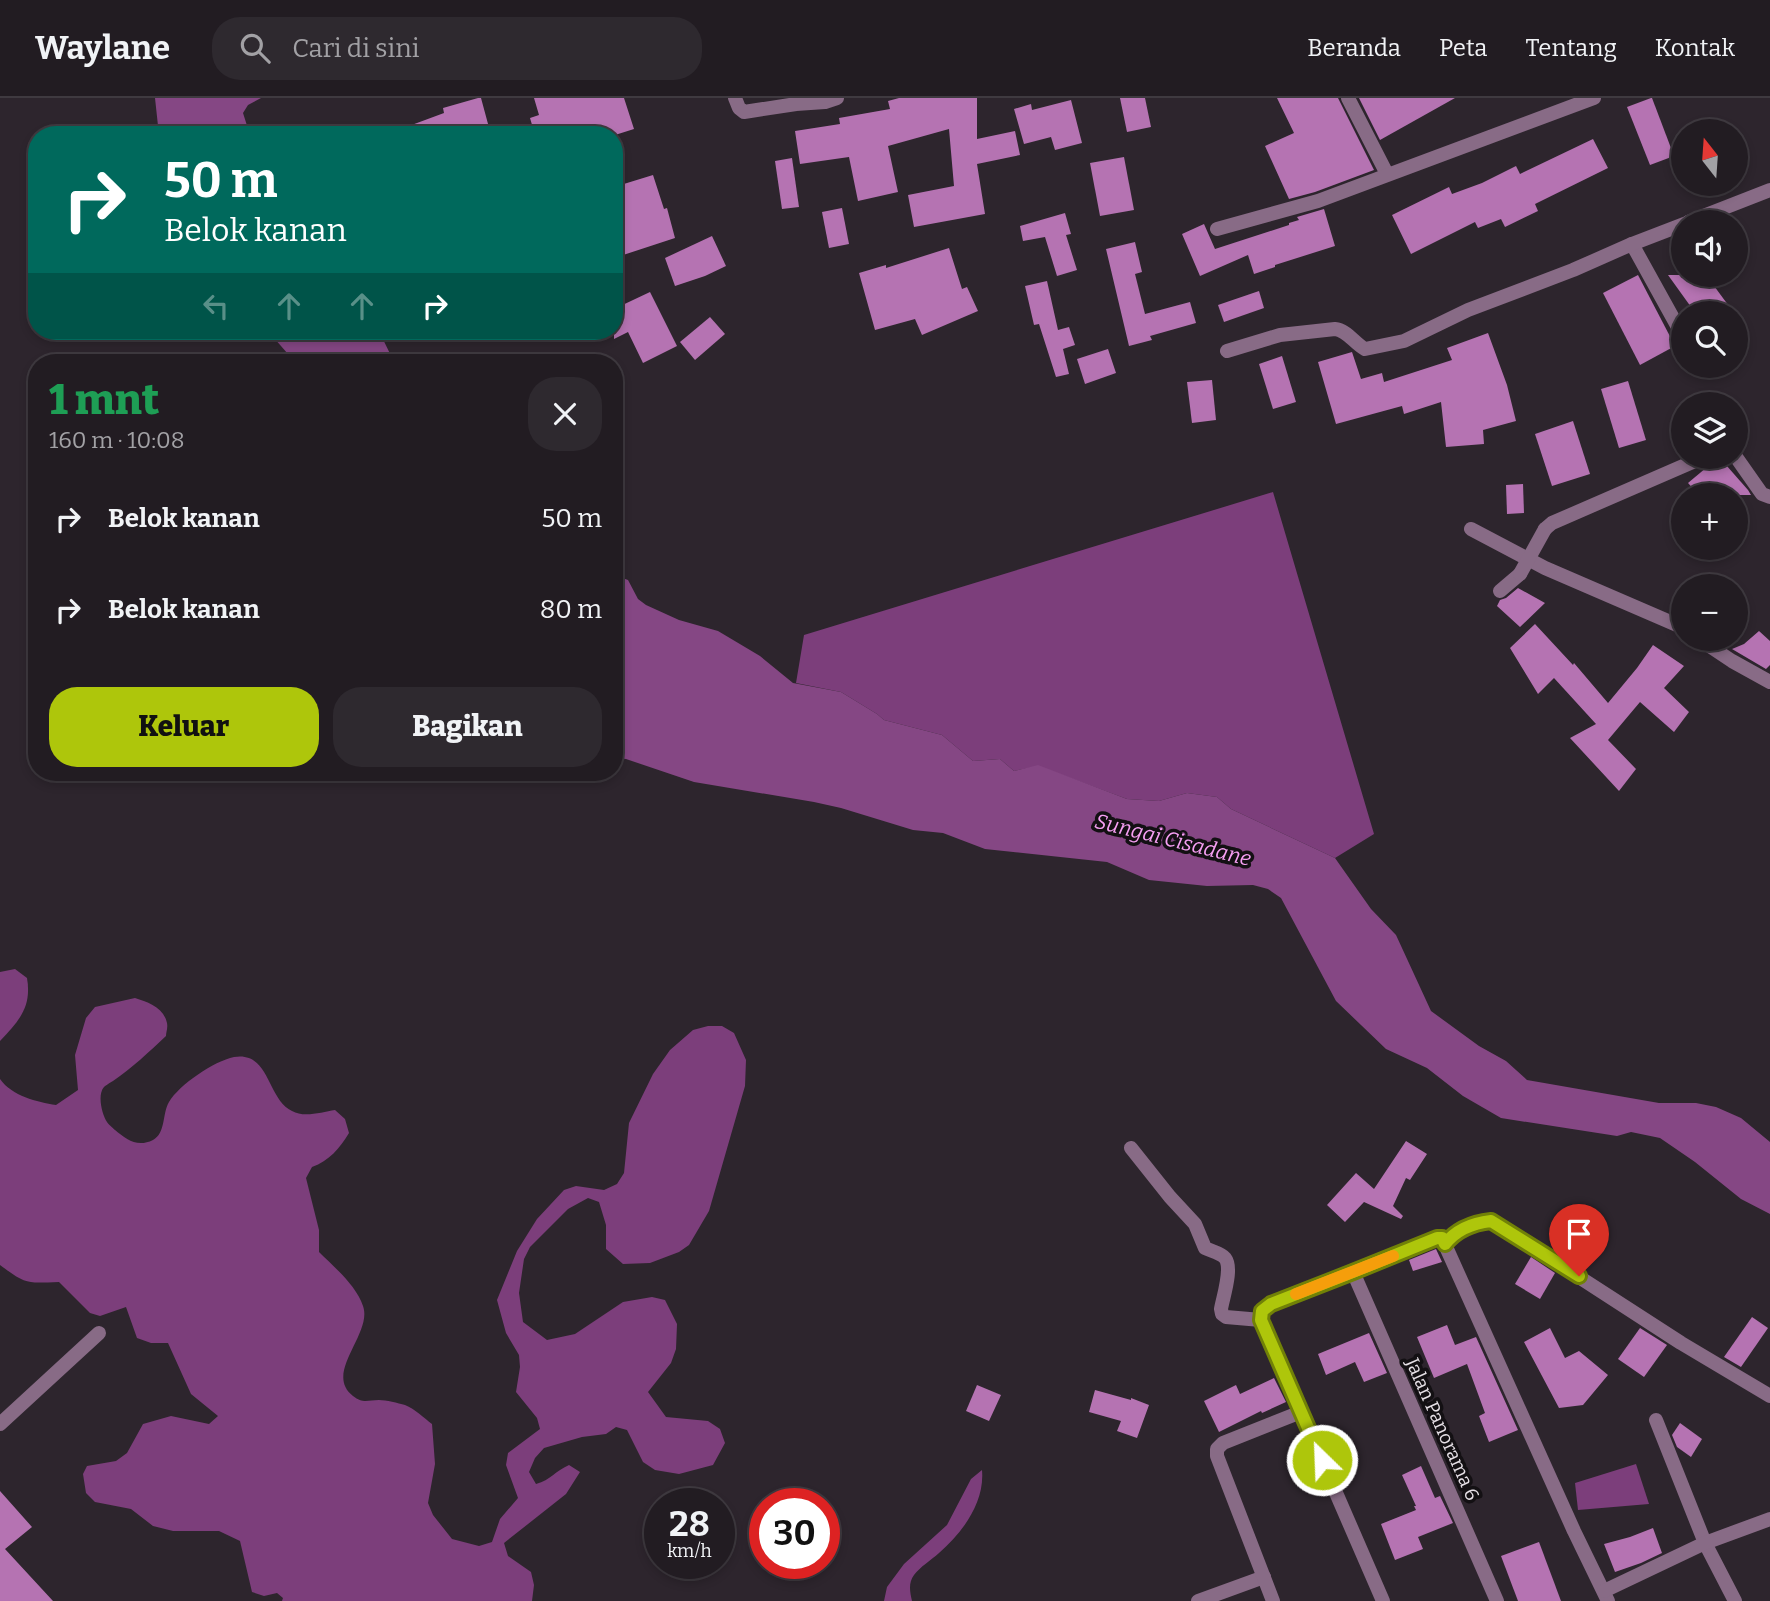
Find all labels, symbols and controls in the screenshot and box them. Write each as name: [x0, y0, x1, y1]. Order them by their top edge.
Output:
search box: [212, 17, 702, 80]
text: Waylane: [35, 28, 170, 68]
icon: search: [236, 29, 274, 67]
text: Cari di sini: [292, 33, 420, 64]
text: Beranda: [1307, 34, 1401, 62]
text: Peta: [1439, 34, 1488, 62]
text: Tentang: [1526, 34, 1617, 62]
text: Kontak: [1655, 34, 1735, 62]
north arrow: [1671, 119, 1748, 196]
map controls: [1671, 119, 1748, 651]
text: 50 m: [164, 151, 277, 210]
icon: right: [49, 154, 140, 245]
button: sound: [1671, 210, 1748, 287]
text: Belok kanan: [164, 211, 347, 249]
icon: left: [197, 287, 235, 325]
icon: ahead: [270, 287, 308, 325]
icon: ahead: [343, 287, 381, 325]
icon: right: [416, 287, 454, 325]
button: search: [1671, 301, 1748, 378]
text: 1 mnt: [49, 375, 159, 425]
button: close: [528, 377, 602, 451]
button: layers: [1671, 392, 1748, 469]
text: 160 m · 10:08: [49, 426, 185, 454]
button: +: [1671, 483, 1748, 560]
icon: right: [49, 500, 87, 538]
text: Belok kanan: [108, 503, 260, 534]
text: 50 m: [541, 503, 602, 534]
button: −: [1671, 574, 1748, 651]
icon: right: [49, 591, 87, 629]
text: Belok kanan: [108, 594, 260, 625]
text: 80 m: [540, 594, 602, 625]
button: Keluar: [49, 687, 319, 767]
button: Bagikan: [333, 687, 602, 767]
water label: Sungai Cisadane: [1092, 808, 1254, 872]
pin: [1549, 1204, 1609, 1276]
icon: arrive: [1560, 1215, 1598, 1253]
street label: Jalan Panorama 6: [1400, 1353, 1484, 1504]
position arrow: [1285, 1423, 1359, 1497]
speed limit sign: 30: [749, 1488, 840, 1579]
text: 28: [669, 1503, 710, 1545]
text: km/h: [667, 1540, 712, 1562]

